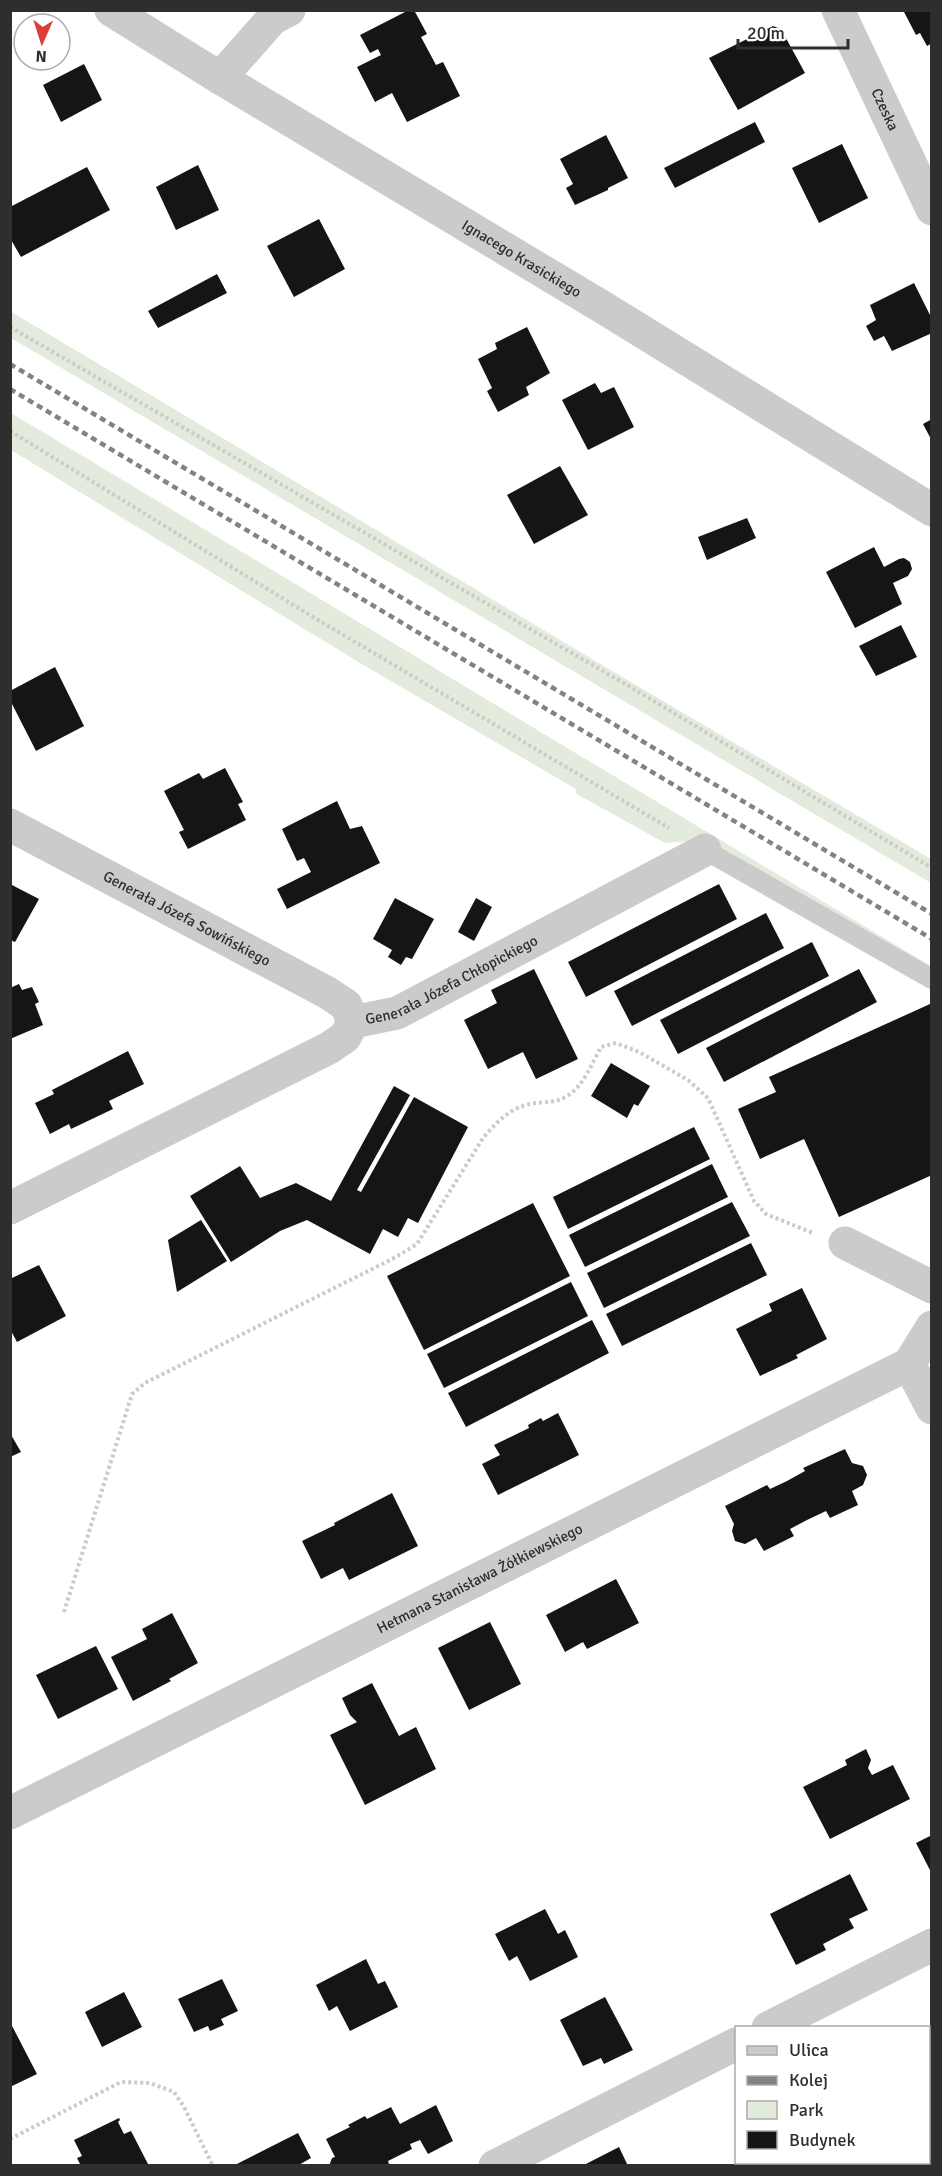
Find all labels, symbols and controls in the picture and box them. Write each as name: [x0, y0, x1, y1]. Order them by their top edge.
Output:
north arrow: [12, 12, 72, 72]
scale bar: [738, 12, 848, 50]
text: 20 m: [747, 22, 785, 44]
text: N: [35, 46, 47, 66]
street label: Czeska: [867, 85, 903, 134]
street label: Ignacego Krasickiego: [459, 216, 585, 301]
street label: Generała Józefa Sowińskiego: [100, 867, 274, 970]
street label: Generała Józefa Chłopickiego: [364, 931, 541, 1028]
street label: Hetmana Stanisława Żółkiewskiego: [374, 1519, 586, 1637]
legend: [735, 2026, 930, 2164]
text: Ulica: [789, 2039, 829, 2061]
text: Kolej: [789, 2069, 828, 2091]
text: Park: [789, 2099, 824, 2121]
text: Budynek: [789, 2129, 856, 2151]

